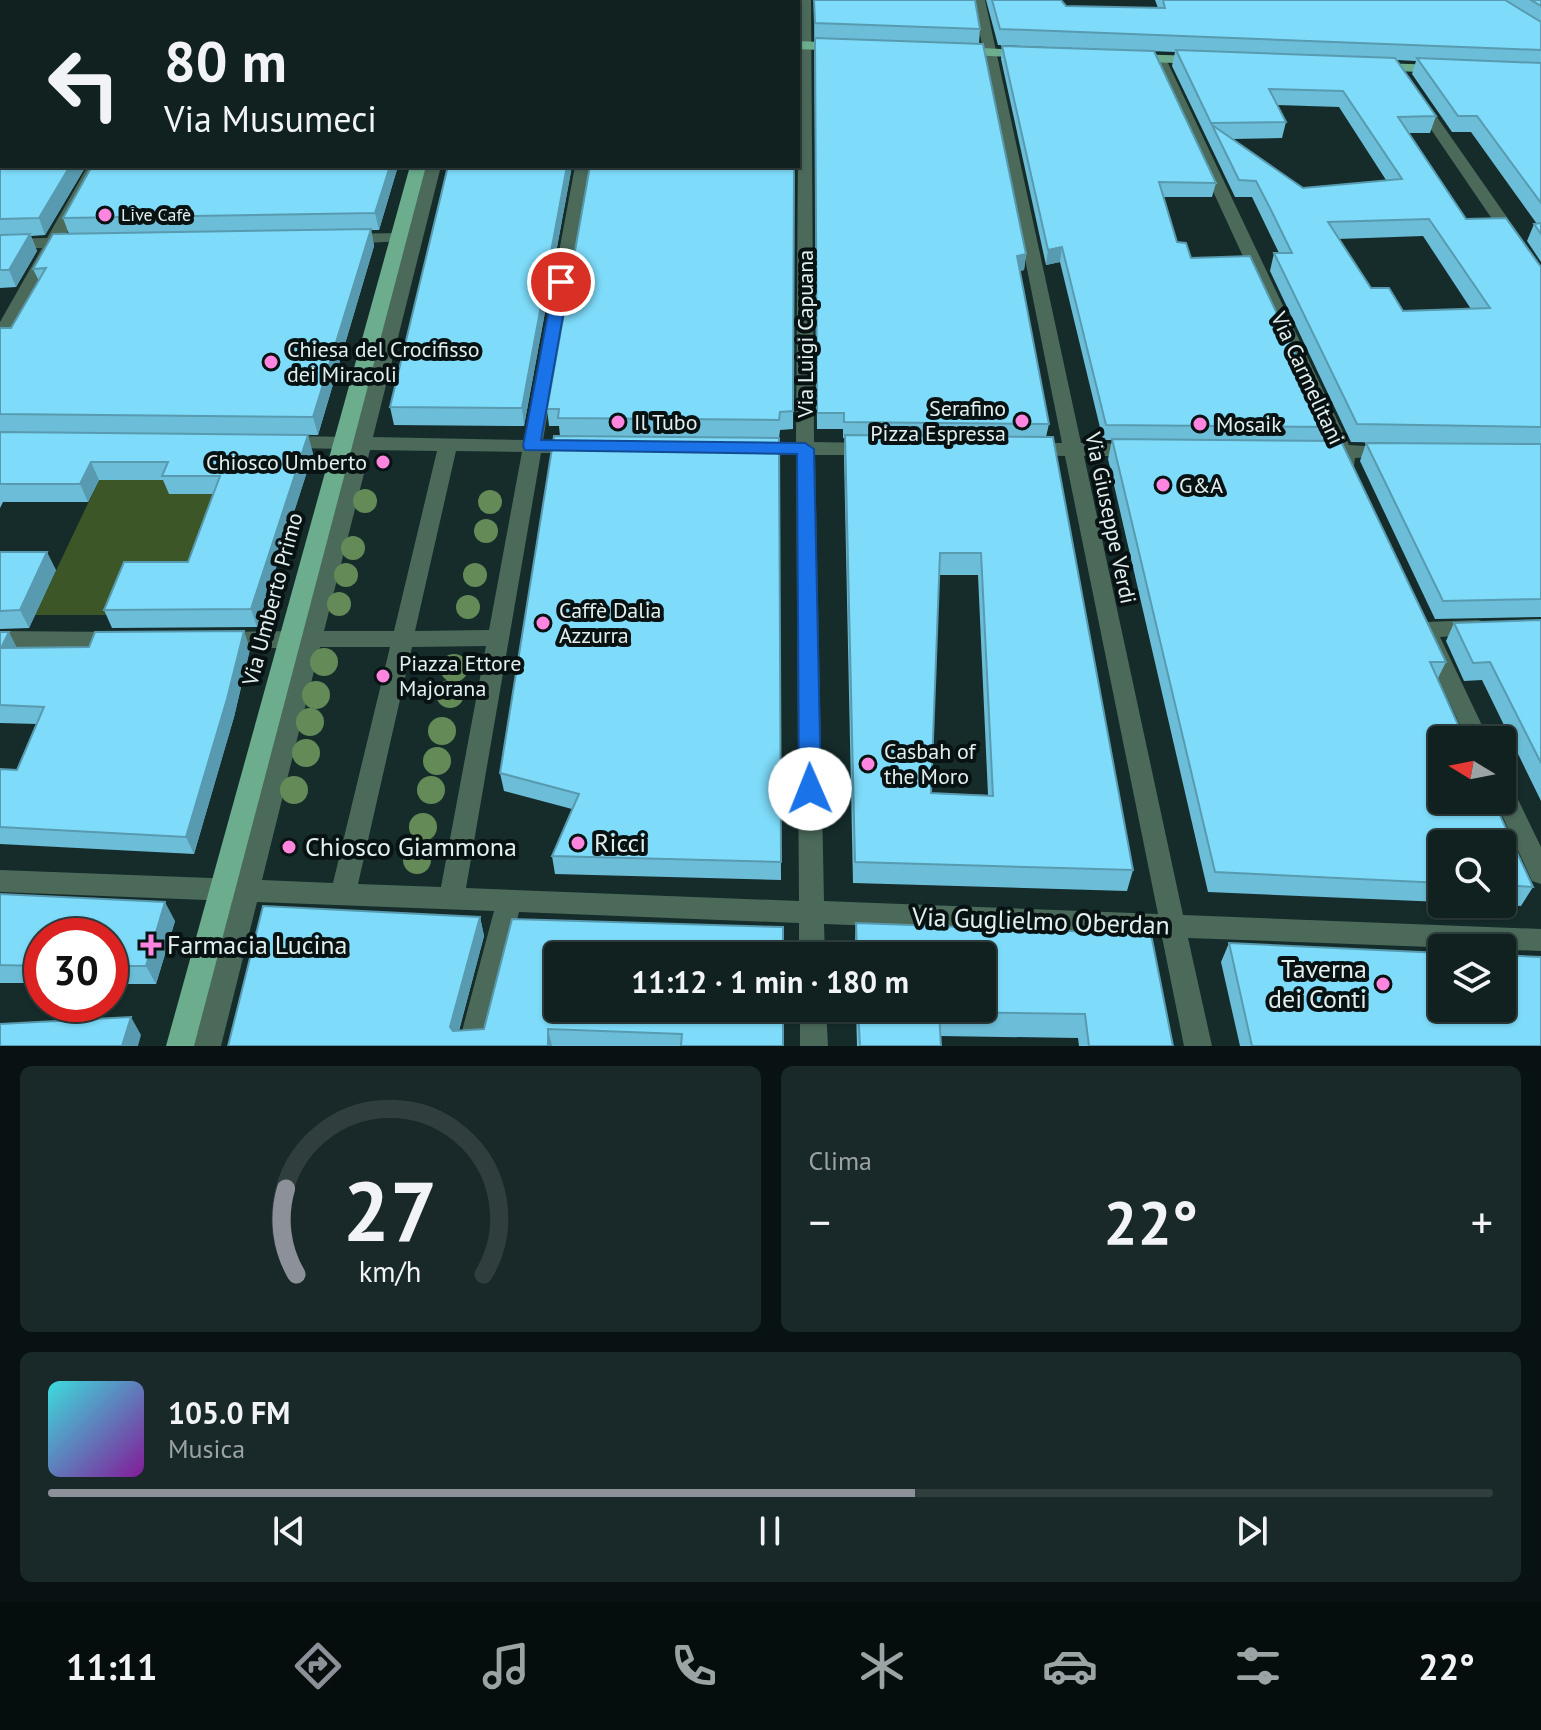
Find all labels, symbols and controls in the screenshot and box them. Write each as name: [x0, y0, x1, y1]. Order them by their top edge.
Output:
text: 80 m: [164, 25, 287, 97]
icon: left: [32, 32, 136, 136]
text: Via Musumeci: [164, 95, 377, 142]
place label: Live Cafè: [121, 203, 191, 226]
marker: Live Cafè: [96, 206, 114, 224]
pin: [527, 248, 595, 316]
street label: Via Luigi Capuana: [791, 250, 819, 419]
icon: arrive: [539, 260, 583, 304]
street label: Via Carmelitani: [1265, 306, 1351, 449]
place label: Chiesa del Crocifisso dei Miracoli: [287, 335, 480, 388]
marker: Chiesa del Crocifisso dei Miracoli: [262, 353, 280, 371]
place label: Serafino Pizza Espressa: [870, 394, 1006, 447]
place label: Il Tubo: [634, 408, 697, 436]
place label: Mosaik: [1216, 410, 1282, 438]
marker: Serafino Pizza Espressa: [1013, 412, 1031, 430]
marker: Il Tubo: [609, 413, 627, 431]
marker: Mosaik: [1191, 415, 1209, 433]
street label: Via Giuseppe Verdi: [1079, 429, 1143, 606]
place label: Chiosco Umberto: [206, 448, 367, 476]
marker: Chiosco Umberto: [374, 453, 392, 471]
place label: G&A: [1179, 471, 1223, 499]
marker: G&A: [1154, 476, 1172, 494]
street label: Via Umberto Primo: [235, 509, 309, 690]
place label: Caffè Dalia Azzurra: [559, 596, 661, 649]
marker: Caffè Dalia Azzurra: [534, 614, 552, 632]
place label: Piazza Ettore Majorana: [399, 649, 521, 702]
marker: Piazza Ettore Majorana: [374, 667, 392, 685]
north arrow: [1428, 726, 1516, 814]
map controls: [1428, 726, 1516, 1022]
place label: Casbah of the Moro: [884, 737, 977, 790]
position arrow: [768, 747, 852, 831]
marker: Casbah of the Moro: [859, 755, 877, 773]
place label: Ricci: [594, 826, 646, 859]
place label: Chiosco Giammona: [305, 830, 517, 863]
button: search: [1428, 830, 1516, 918]
marker: Ricci: [569, 834, 587, 852]
marker: Chiosco Giammona: [280, 838, 298, 856]
street label: Via Guglielmo Oberdan: [911, 899, 1170, 941]
speed limit sign: 30: [24, 918, 128, 1022]
place label: Farmacia Lucina: [167, 928, 347, 961]
button: layers: [1428, 934, 1516, 1022]
marker: Farmacia Lucina: [142, 936, 160, 954]
place label: Taverna dei Conti: [1268, 952, 1367, 1015]
text: 11:12 · 1 min · 180 m: [631, 962, 909, 1001]
marker: Taverna dei Conti: [1374, 975, 1392, 993]
text: Clima: [809, 1144, 872, 1177]
text: 27: [343, 1156, 437, 1264]
text: 22°: [1104, 1183, 1198, 1261]
text: −: [809, 1193, 831, 1250]
text: +: [1471, 1193, 1493, 1250]
text: km/h: [359, 1253, 422, 1290]
text: 105.0 FM: [168, 1393, 290, 1432]
text: Musica: [168, 1432, 245, 1465]
icon: previous: [267, 1509, 311, 1553]
icon: pause: [748, 1509, 792, 1553]
icon: next: [1230, 1509, 1274, 1553]
icon: directions: [290, 1638, 346, 1694]
icon: music: [478, 1638, 534, 1694]
icon: phone: [666, 1638, 722, 1694]
icon: climate: [854, 1638, 910, 1694]
icon: car: [1042, 1638, 1098, 1694]
icon: filters: [1230, 1638, 1286, 1694]
text: 11:11: [66, 1643, 157, 1690]
text: 22°: [1418, 1643, 1475, 1690]

